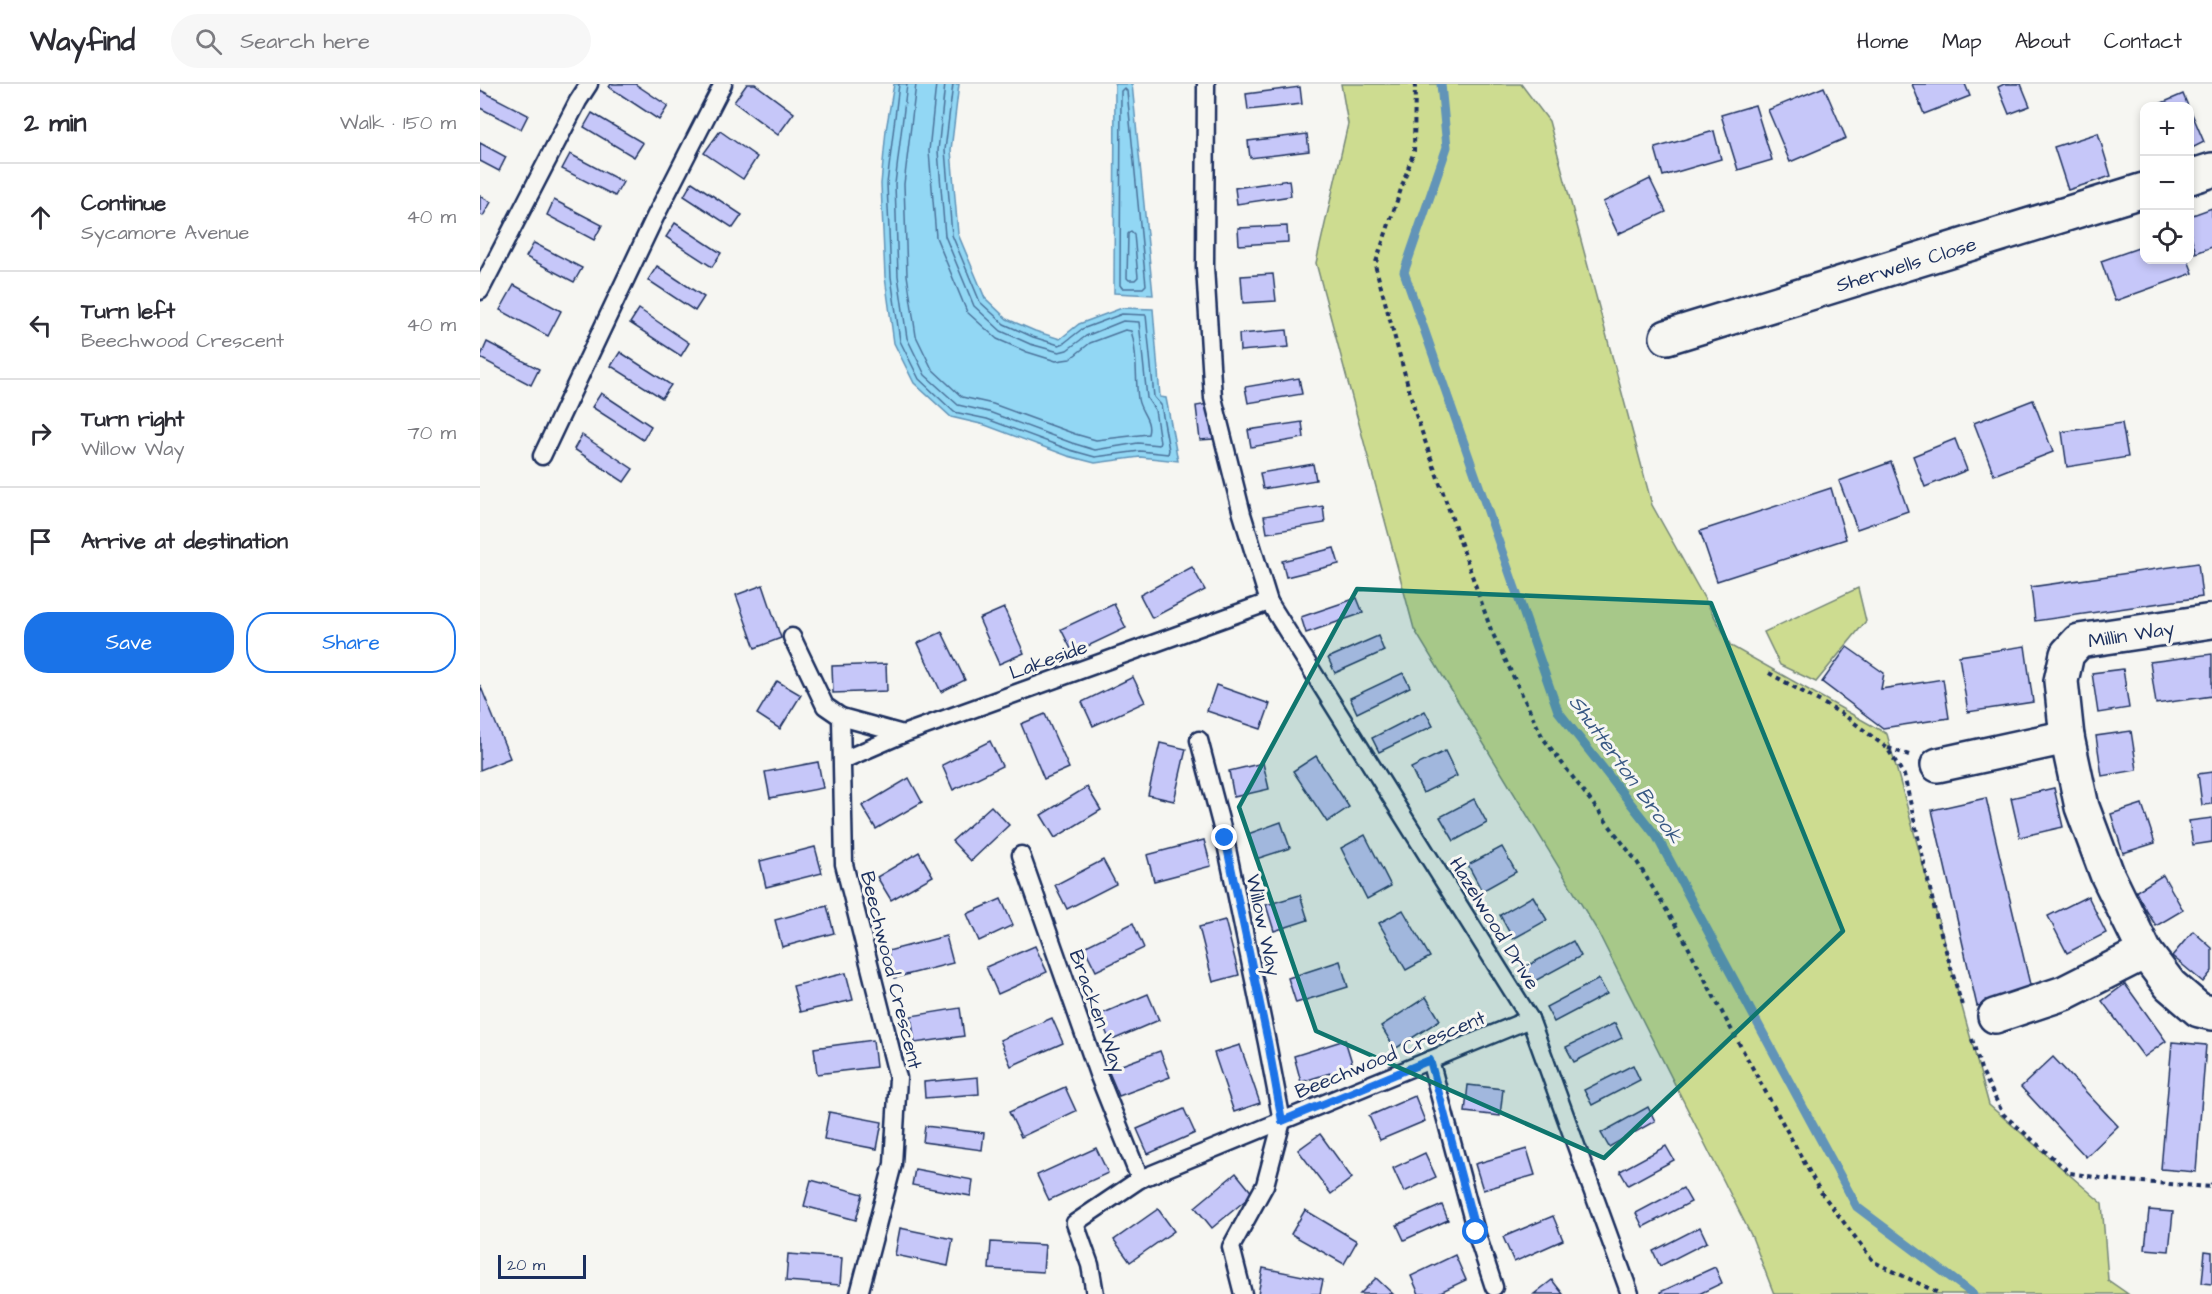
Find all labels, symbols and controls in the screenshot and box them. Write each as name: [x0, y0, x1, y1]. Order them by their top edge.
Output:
search box: [171, 14, 591, 68]
text: Wayfind: [30, 22, 135, 61]
icon: search: [192, 25, 225, 58]
text: Search here: [240, 26, 370, 57]
text: Home: [1857, 27, 1909, 56]
text: Map: [1942, 27, 1982, 56]
text: About: [2015, 27, 2071, 56]
text: Contact: [2104, 27, 2182, 56]
map controls: [2140, 102, 2194, 264]
button: +: [2140, 102, 2194, 156]
text: 2 min: [24, 105, 86, 141]
text: Walk · 150 m: [340, 109, 456, 137]
button: −: [2140, 156, 2194, 210]
text: Continue: [81, 188, 166, 219]
icon: ahead: [24, 201, 57, 234]
text: 40 m: [406, 203, 456, 231]
button: locate: [2140, 210, 2194, 264]
text: Sycamore Avenue: [81, 219, 249, 247]
street label: Sherwells Close: [1833, 230, 1980, 300]
text: Turn left: [81, 296, 175, 327]
icon: left: [24, 309, 57, 342]
text: 40 m: [406, 311, 456, 339]
text: Beechwood Crescent: [81, 327, 284, 355]
text: Turn right: [81, 404, 184, 435]
icon: right: [24, 417, 57, 450]
text: 70 m: [408, 419, 456, 447]
text: Willow Way: [81, 435, 185, 463]
icon: arrive: [24, 525, 57, 558]
text: Arrive at destination: [81, 526, 288, 557]
button: Save: [24, 612, 234, 673]
button: Share: [246, 612, 456, 673]
street label: Millin Way: [2086, 614, 2176, 657]
street label: Lakeside: [1005, 633, 1091, 687]
water label: Shutterton Brook: [1562, 689, 1690, 850]
route end: [1211, 824, 1237, 850]
street label: Hazelwood Drive: [1442, 852, 1546, 995]
street label: Beechwood Crescent: [853, 868, 929, 1072]
street label: Willow Way: [1238, 872, 1287, 979]
street label: Bracken Way: [1061, 946, 1132, 1077]
street label: Beechwood Crescent: [1291, 1004, 1490, 1106]
route start: [1462, 1218, 1488, 1244]
scale bar: [498, 1252, 586, 1280]
text: 20 m: [507, 1254, 545, 1276]

